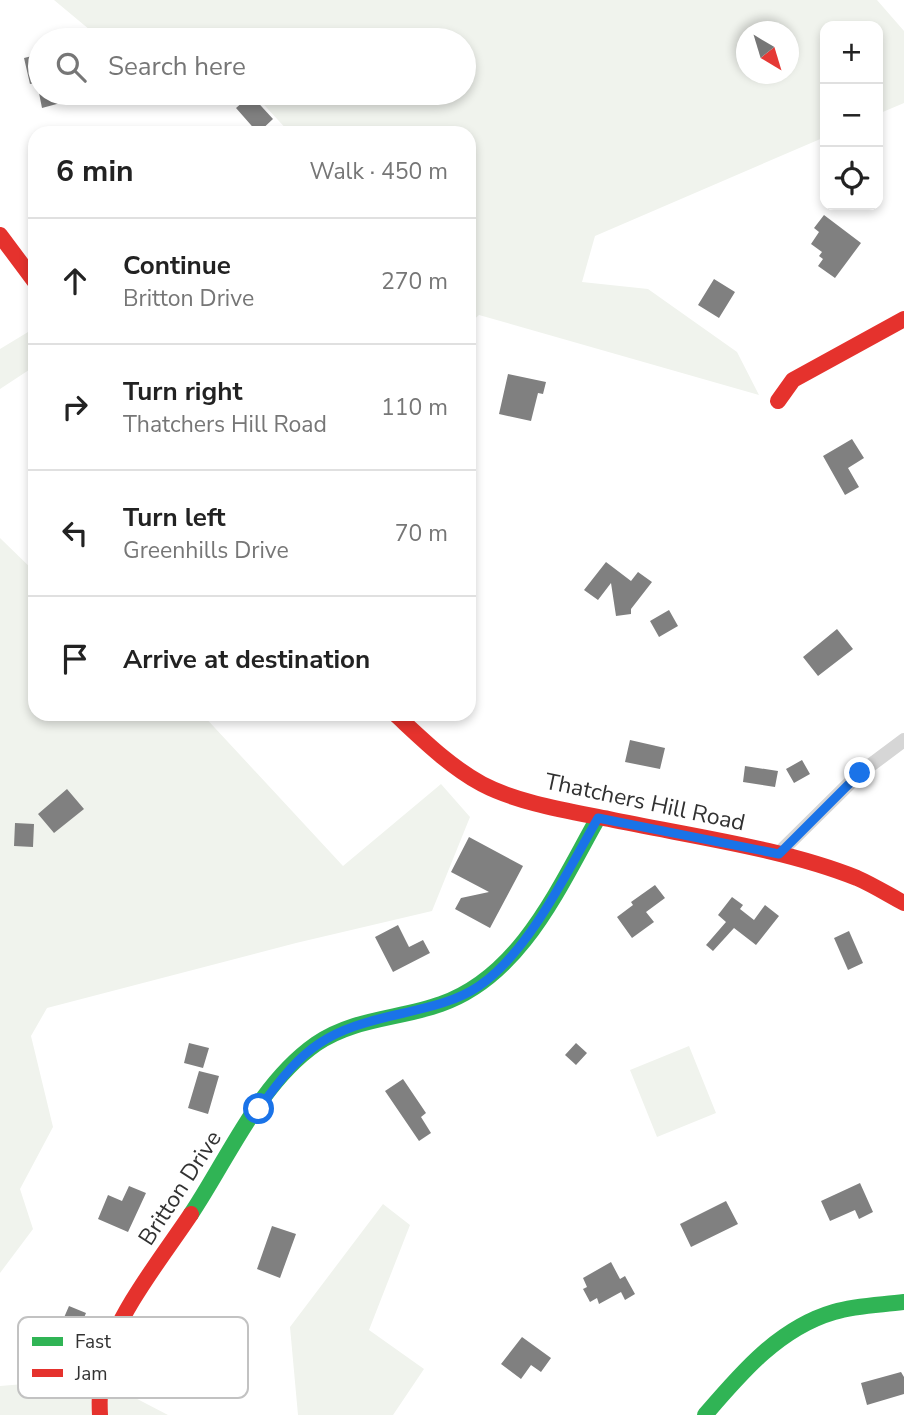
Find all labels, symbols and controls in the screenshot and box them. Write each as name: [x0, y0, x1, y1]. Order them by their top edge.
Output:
north arrow: [736, 21, 799, 84]
map controls: [820, 21, 883, 210]
button: +: [820, 21, 883, 84]
search box: [28, 28, 476, 105]
icon: search: [52, 48, 90, 86]
text: Search here: [108, 49, 246, 84]
button: −: [820, 84, 883, 147]
button: locate: [820, 147, 883, 210]
text: 6 min: [56, 151, 134, 192]
text: Walk · 450 m: [309, 156, 448, 187]
text: Continue: [123, 248, 231, 283]
icon: ahead: [56, 262, 94, 300]
text: 270 m: [381, 266, 448, 297]
text: Britton Drive: [123, 283, 254, 314]
text: Turn right: [123, 374, 242, 409]
icon: right: [56, 388, 94, 426]
text: 110 m: [381, 392, 448, 423]
text: Thatchers Hill Road: [123, 409, 327, 440]
text: Turn left: [123, 500, 226, 535]
icon: left: [56, 514, 94, 552]
text: 70 m: [395, 518, 448, 549]
text: Greenhills Drive: [123, 535, 289, 566]
icon: arrive: [56, 640, 94, 678]
text: Arrive at destination: [123, 642, 370, 677]
route end: [844, 757, 875, 788]
street label: Thatchers Hill Road: [542, 766, 748, 838]
route start: [243, 1093, 274, 1124]
street label: Britton Drive: [131, 1125, 229, 1251]
legend: [18, 1317, 248, 1398]
text: Fast: [75, 1329, 111, 1355]
text: Jam: [74, 1361, 108, 1387]

